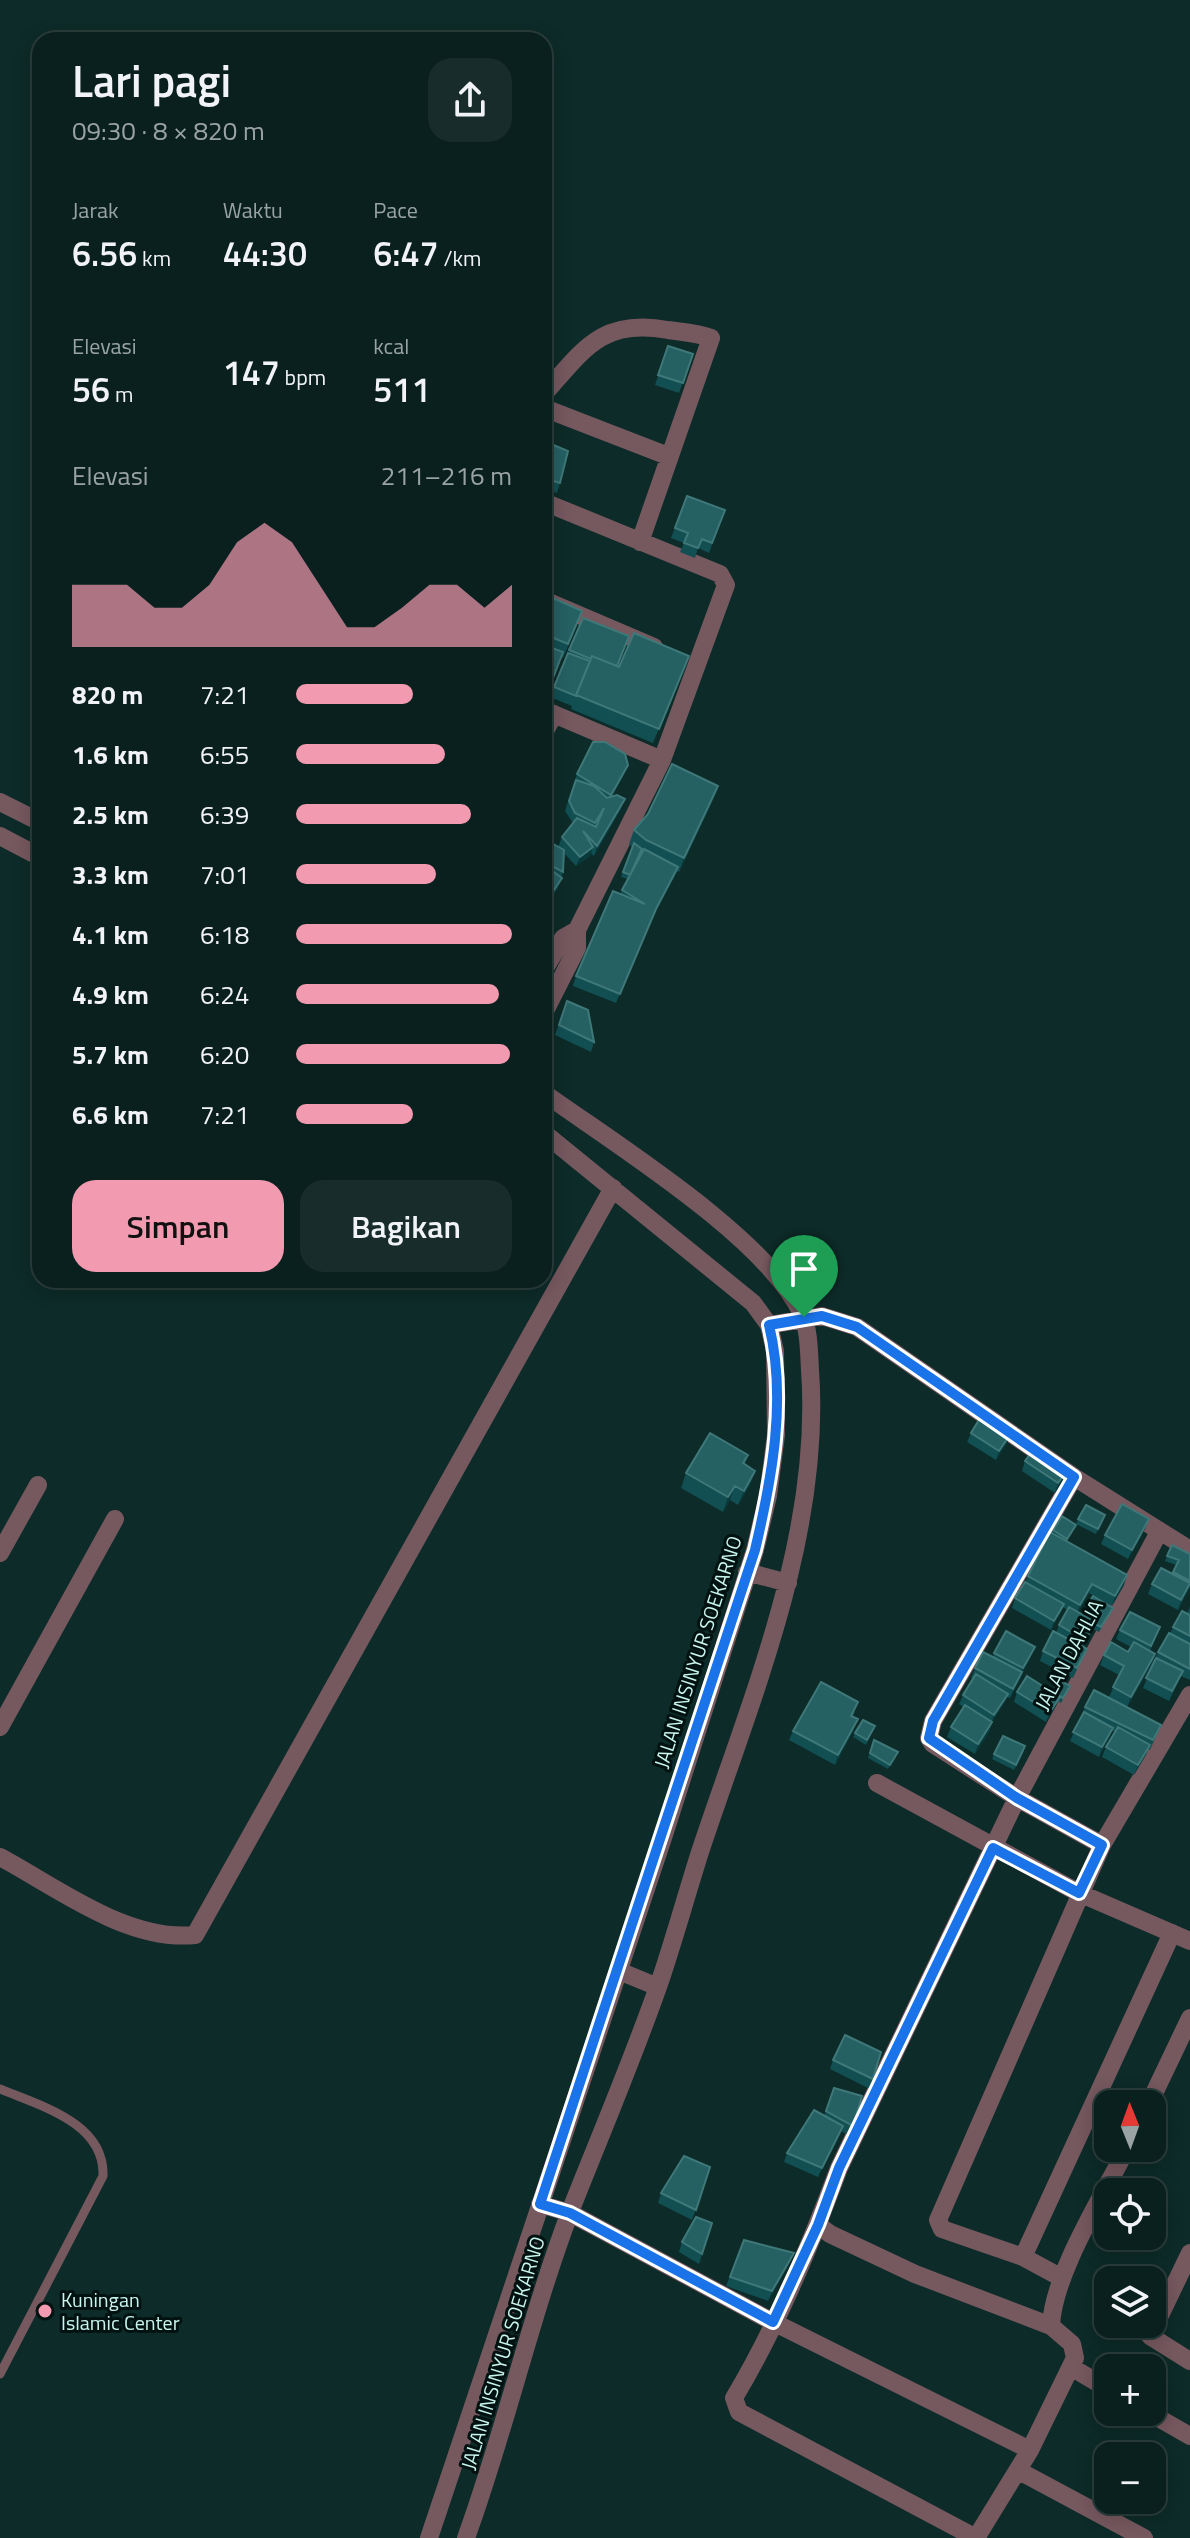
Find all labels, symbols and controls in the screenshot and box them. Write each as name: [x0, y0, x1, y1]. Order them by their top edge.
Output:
text: Lari pagi: [72, 47, 231, 114]
button: share: [428, 58, 512, 142]
text: 09:30 · 8 × 820 m: [72, 111, 265, 150]
text: Jarak: [72, 193, 119, 227]
text: Waktu: [223, 193, 283, 227]
text: Pace: [373, 193, 418, 227]
text: 6.56: [72, 227, 137, 279]
text: 44:30: [223, 227, 307, 279]
text: 6:47: [373, 227, 439, 279]
text: km: [137, 241, 171, 275]
text: /km: [439, 241, 481, 275]
text: Elevasi: [72, 329, 137, 363]
text: kcal: [373, 329, 409, 363]
text: 147: [223, 346, 280, 398]
text: bpm: [280, 360, 326, 394]
text: 56: [72, 363, 110, 415]
text: 511: [373, 363, 430, 415]
text: m: [110, 377, 133, 411]
text: Elevasi: [72, 456, 148, 495]
text: 211–216 m: [381, 456, 512, 495]
text: 820 m: [72, 675, 143, 714]
text: 7:21: [200, 675, 249, 714]
text: 1.6 km: [72, 735, 149, 774]
text: 6:55: [200, 735, 249, 774]
text: 2.5 km: [72, 795, 149, 834]
text: 6:39: [200, 795, 249, 834]
text: 3.3 km: [72, 855, 149, 894]
text: 7:01: [200, 855, 249, 894]
text: 4.1 km: [72, 915, 149, 954]
text: 6:18: [200, 915, 249, 954]
text: 4.9 km: [72, 975, 149, 1014]
text: 6:24: [200, 975, 249, 1014]
text: 5.7 km: [72, 1035, 149, 1074]
text: 6:20: [200, 1035, 249, 1074]
text: 6.6 km: [72, 1095, 149, 1134]
text: 7:21: [200, 1095, 249, 1134]
button: Simpan: [72, 1180, 284, 1272]
button: Bagikan: [300, 1180, 512, 1272]
pin: [770, 1235, 838, 1317]
icon: arrive: [782, 1247, 826, 1291]
street label: JALAN INSINYUR SOEKARNO: [645, 1532, 750, 1772]
street label: JALAN DAHLIA: [1026, 1594, 1111, 1716]
north arrow: [1094, 2090, 1166, 2162]
map controls: [1094, 2090, 1166, 2514]
button: locate: [1094, 2178, 1166, 2250]
street label: JALAN INSINYUR SOEKARNO: [452, 2232, 553, 2473]
button: layers: [1094, 2266, 1166, 2338]
place label: Kuningan Islamic Center: [61, 2284, 180, 2338]
marker: Kuningan Islamic Center: [36, 2302, 54, 2320]
button: +: [1094, 2354, 1166, 2426]
button: −: [1094, 2442, 1166, 2514]

